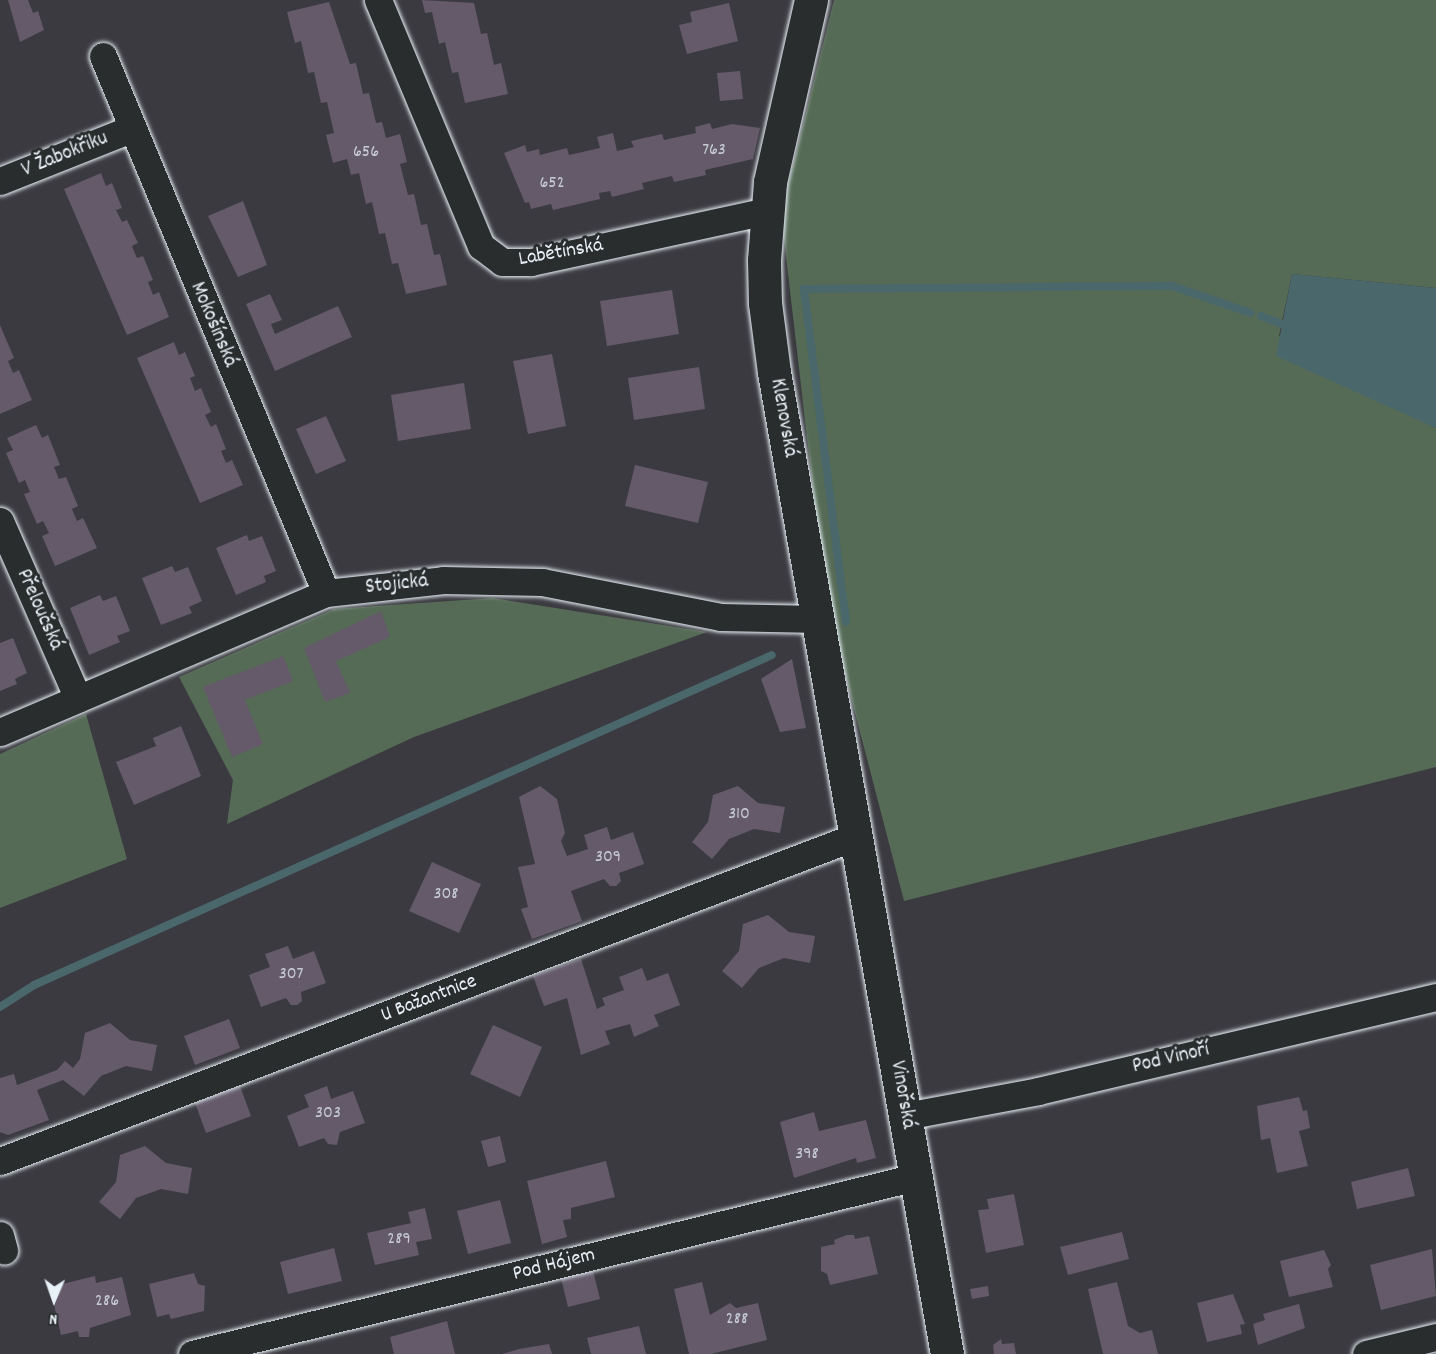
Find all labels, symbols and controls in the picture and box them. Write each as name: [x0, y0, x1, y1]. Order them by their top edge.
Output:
street label: V Žabokřiku: [18, 126, 112, 184]
house number: 763: [702, 140, 726, 162]
house number: 656: [353, 142, 379, 164]
house number: 652: [539, 173, 565, 195]
street label: Labětínská: [517, 233, 605, 273]
street label: Mokošínská: [184, 279, 242, 371]
street label: Klenovská: [764, 377, 802, 459]
street label: Přeloučská: [10, 565, 68, 655]
street label: Stojická: [364, 569, 430, 601]
house number: 310: [728, 804, 750, 826]
house number: 309: [595, 847, 621, 869]
house number: 308: [433, 884, 459, 906]
house number: 307: [279, 964, 303, 986]
street label: U Bažantnice: [378, 969, 480, 1029]
street label: Pod Vinoří: [1130, 1038, 1212, 1080]
street label: Vinořská: [884, 1059, 920, 1131]
house number: 303: [315, 1103, 341, 1125]
house number: 398: [795, 1144, 819, 1166]
house number: 289: [387, 1229, 411, 1251]
street label: Pod Hájem: [510, 1243, 598, 1287]
north arrow: [24, 1270, 84, 1330]
house number: 286: [95, 1291, 119, 1313]
text: N: [49, 1307, 58, 1330]
house number: 288: [726, 1309, 748, 1331]

